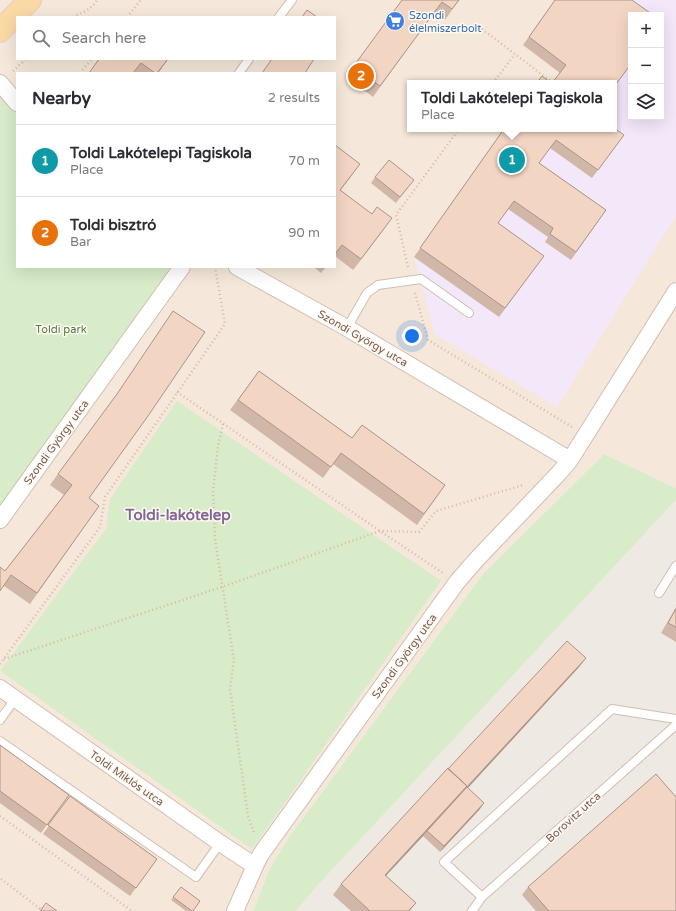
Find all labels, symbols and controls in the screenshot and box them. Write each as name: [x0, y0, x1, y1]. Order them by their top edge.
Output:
place label: Szondi élelmiszerbolt: [409, 9, 482, 35]
supermarket icon: Szondi élelmiszerbolt: [384, 10, 406, 32]
map controls: [628, 12, 664, 120]
button: +: [628, 12, 664, 48]
search box: [16, 16, 336, 60]
icon: search: [30, 27, 52, 49]
text: Search here: [62, 29, 146, 47]
button: −: [628, 48, 664, 84]
pin: 2: [348, 61, 374, 91]
popup: [407, 80, 617, 132]
button: layers: [628, 84, 664, 120]
text: Nearby: [32, 88, 91, 109]
text: Toldi Lakótelepi Tagiskola: [421, 89, 603, 107]
text: 2 results: [268, 90, 320, 106]
text: Place: [421, 107, 455, 123]
text: Toldi Lakótelepi Tagiskola: [70, 144, 252, 162]
pin: 1: [499, 145, 525, 175]
text: 1: [41, 153, 49, 169]
text: 70 m: [288, 153, 320, 169]
text: Place: [70, 162, 103, 178]
text: Toldi bisztró: [70, 216, 156, 234]
text: 2: [41, 225, 49, 241]
text: 90 m: [288, 225, 320, 241]
text: Bar: [70, 234, 91, 250]
street label: Szondi György utca: [315, 307, 410, 369]
park label: Toldi park: [35, 323, 87, 336]
your location: [402, 326, 422, 346]
street label: Szondi György utca: [21, 397, 92, 487]
district label: Toldi-lakótelep: [124, 506, 231, 525]
street label: Szondi György utca: [369, 611, 440, 701]
street label: Toldi Miklós utca: [87, 748, 166, 809]
street label: Borovitz utca: [543, 789, 603, 845]

